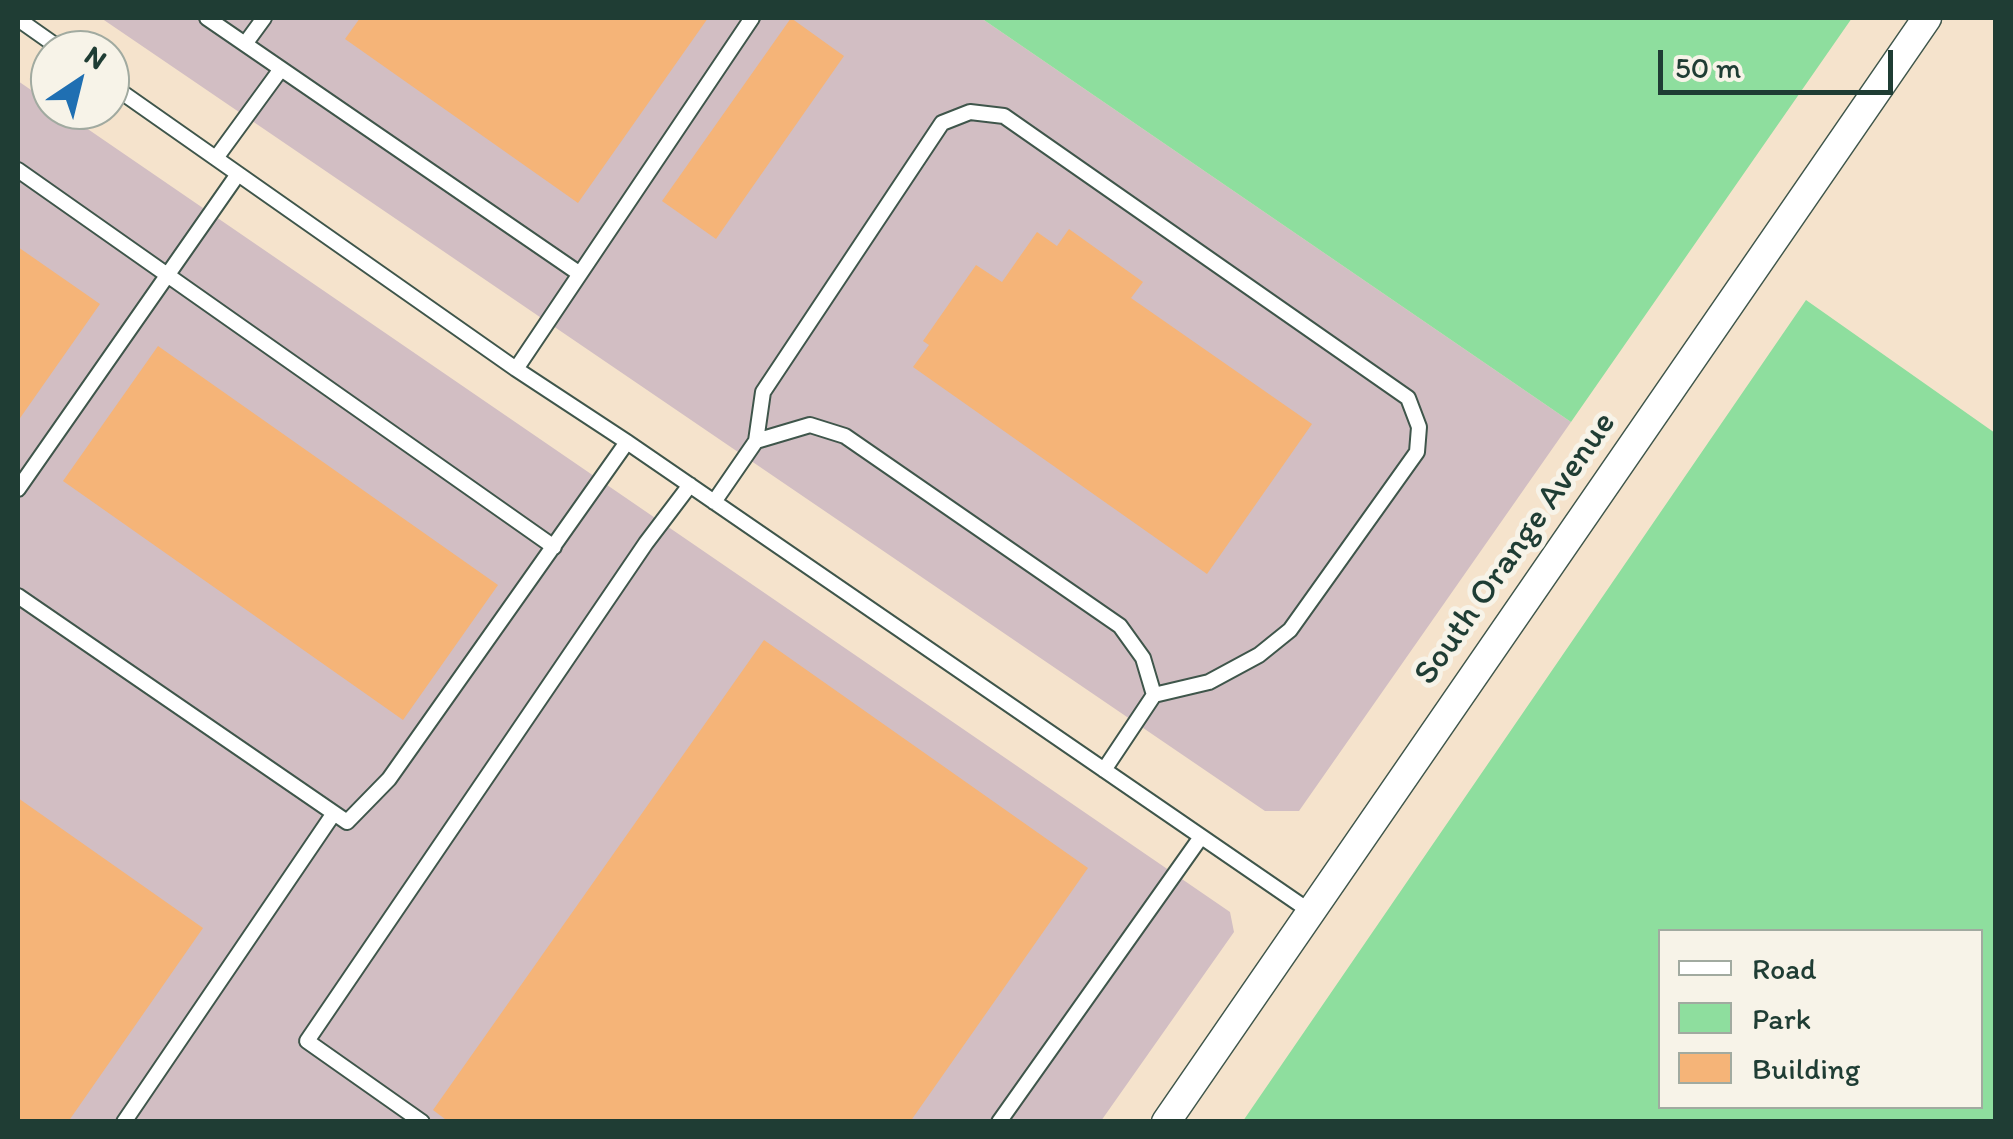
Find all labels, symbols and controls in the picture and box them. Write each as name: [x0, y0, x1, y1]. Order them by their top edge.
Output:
north arrow: [30, 30, 130, 130]
scale bar: [1663, 30, 1898, 92]
text: N: [79, 38, 114, 76]
text: 50 m: [1675, 49, 1741, 86]
street label: South Orange Avenue: [1406, 404, 1626, 694]
legend: [1658, 929, 1983, 1109]
text: Road: [1752, 950, 1817, 987]
text: Park: [1752, 1000, 1811, 1037]
text: Building: [1752, 1050, 1860, 1087]

